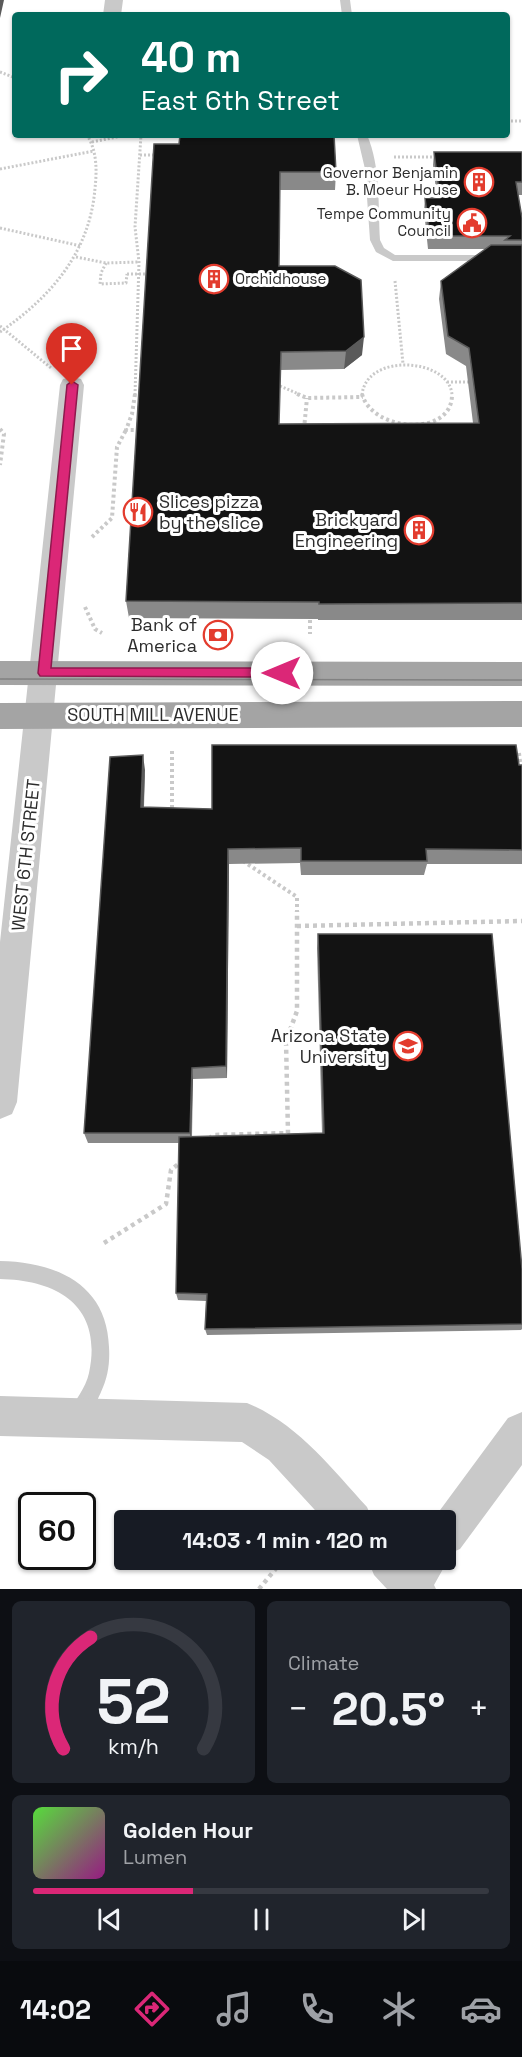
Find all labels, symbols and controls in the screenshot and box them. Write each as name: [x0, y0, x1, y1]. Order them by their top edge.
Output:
text: 40 m: [141, 31, 241, 84]
icon: right: [42, 36, 120, 114]
text: East 6th Street: [141, 83, 340, 118]
place label: Governor Benjamin B. Moeur House: [323, 163, 458, 199]
building icon: Governor Benjamin B. Moeur House: [463, 166, 495, 198]
place label: Tempe Community Council: [317, 204, 451, 240]
public building icon: Tempe Community Council: [456, 207, 488, 239]
building icon: Orchidhouse: [198, 263, 230, 295]
place label: Orchidhouse: [235, 269, 326, 288]
pin: [46, 323, 97, 385]
icon: arrive: [55, 332, 88, 365]
place label: Slices pizza by the slice: [159, 490, 261, 534]
restaurant icon: Slices pizza by the slice: [122, 496, 154, 528]
place label: Brickyard Engineering: [295, 508, 398, 552]
building icon: Brickyard Engineering: [403, 514, 435, 546]
place label: Bank of America: [127, 613, 197, 657]
bank icon: Bank of America: [202, 619, 234, 651]
position arrow: [250, 641, 314, 705]
street label: SOUTH MILL AVENUE: [67, 703, 239, 726]
street label: WEST 6TH STREET: [6, 778, 45, 932]
place label: Arizona State University: [271, 1024, 387, 1068]
school or university icon: Arizona State University: [392, 1030, 424, 1062]
speed limit sign: 60: [18, 1492, 96, 1570]
text: 14:03 · 1 min · 120 m: [182, 1526, 388, 1554]
text: Climate: [288, 1650, 359, 1676]
text: 52: [96, 1662, 170, 1741]
text: 20.5°: [332, 1681, 445, 1738]
text: −: [288, 1688, 308, 1730]
text: +: [469, 1688, 489, 1730]
text: km/h: [108, 1733, 159, 1760]
text: Golden Hour: [123, 1816, 253, 1844]
text: Lumen: [123, 1844, 187, 1870]
icon: previous: [93, 1903, 126, 1936]
icon: pause: [245, 1903, 278, 1936]
icon: next: [397, 1903, 430, 1936]
icon: directions: [131, 1988, 173, 2030]
icon: music: [213, 1988, 255, 2030]
icon: phone: [296, 1988, 338, 2030]
icon: climate: [378, 1988, 420, 2030]
icon: car: [460, 1988, 502, 2030]
text: 14:02: [20, 1992, 91, 2027]

